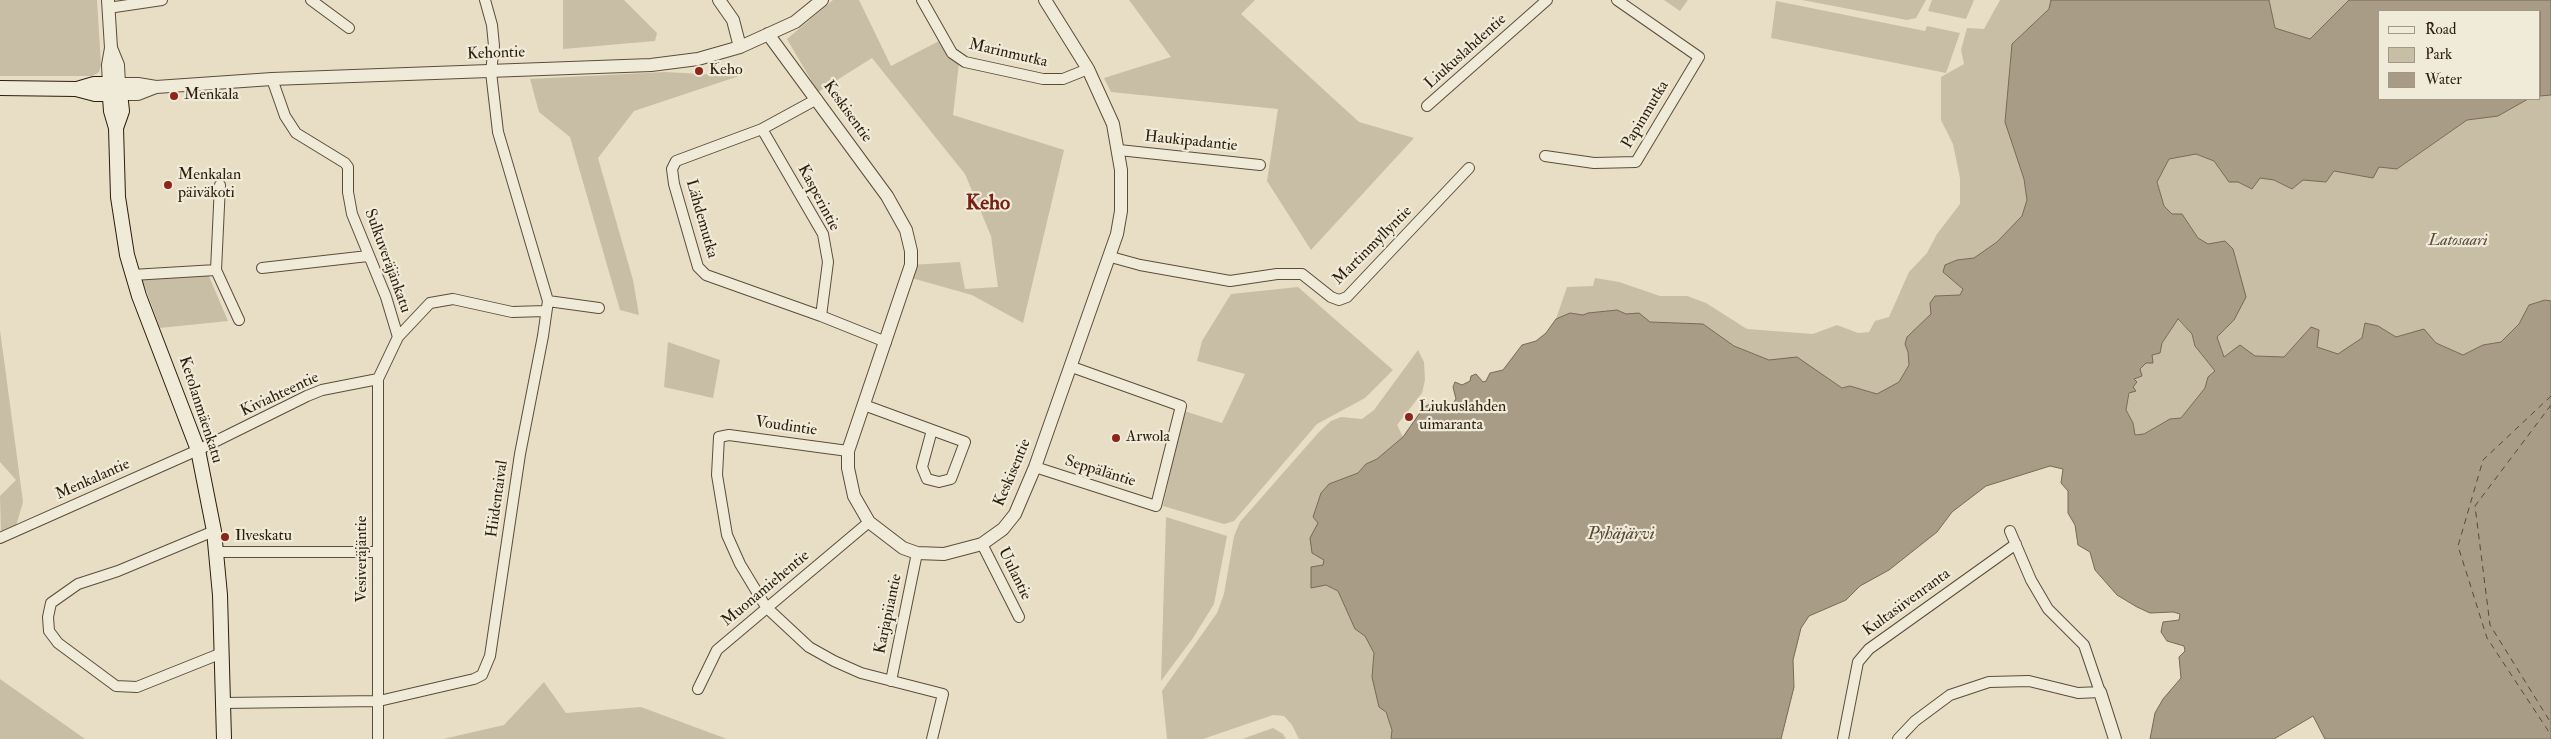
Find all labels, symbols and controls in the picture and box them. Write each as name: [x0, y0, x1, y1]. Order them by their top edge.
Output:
street label: Liukuslahdentie: [1421, 10, 1511, 94]
legend: [2378, 10, 2541, 100]
text: Road: [2425, 20, 2456, 39]
street label: Marinmutka: [967, 36, 1049, 72]
street label: Kehontie: [467, 43, 525, 65]
text: Park: [2425, 45, 2452, 64]
place label: Keho: [709, 61, 743, 81]
marker: Keho: [693, 65, 705, 77]
text: Water: [2425, 70, 2462, 89]
street label: Keskisentie: [818, 77, 876, 147]
street label: Papinmutka: [1618, 78, 1674, 152]
place label: Menkala: [184, 86, 239, 106]
marker: Menkala: [168, 90, 180, 102]
street label: Haukipadantie: [1144, 128, 1238, 156]
street label: Kasperintie: [793, 162, 843, 234]
place label: Menkalan päiväkoti: [178, 166, 241, 204]
street label: Lähdemutka: [681, 177, 721, 261]
marker: Menkalan päiväkoti: [162, 179, 174, 191]
district label: Keho: [966, 191, 1010, 217]
street label: Martinmyllyntie: [1329, 202, 1417, 290]
street label: Sulkuveräjänkatu: [359, 206, 415, 316]
park label: Latosaari: [2428, 232, 2488, 252]
street label: Ketolanmäenkatu: [174, 354, 226, 466]
street label: Kiviahteentie: [238, 369, 322, 421]
place label: Liukuslahden uimaranta: [1419, 398, 1506, 436]
marker: Liukuslahden uimaranta: [1403, 411, 1415, 423]
street label: Voudintie: [754, 413, 818, 441]
place label: Arwola: [1126, 428, 1170, 448]
marker: Arwola: [1110, 432, 1122, 444]
street label: Keskisentie: [990, 436, 1036, 510]
street label: Seppäläntie: [1062, 452, 1138, 492]
street label: Menkalantie: [53, 455, 133, 505]
street label: Hiidentaival: [483, 459, 513, 539]
street label: Vesiveräjäntie: [353, 516, 373, 602]
water label: Pyhäjärvi: [1587, 524, 1655, 546]
place label: Ilveskatu: [235, 527, 292, 547]
marker: Ilveskatu: [219, 531, 231, 543]
street label: Uulantie: [993, 544, 1035, 604]
street label: Muonamiehentie: [718, 547, 814, 631]
street label: Kultasiivenranta: [1860, 565, 1954, 641]
street label: Karjapiiantie: [871, 572, 907, 656]

